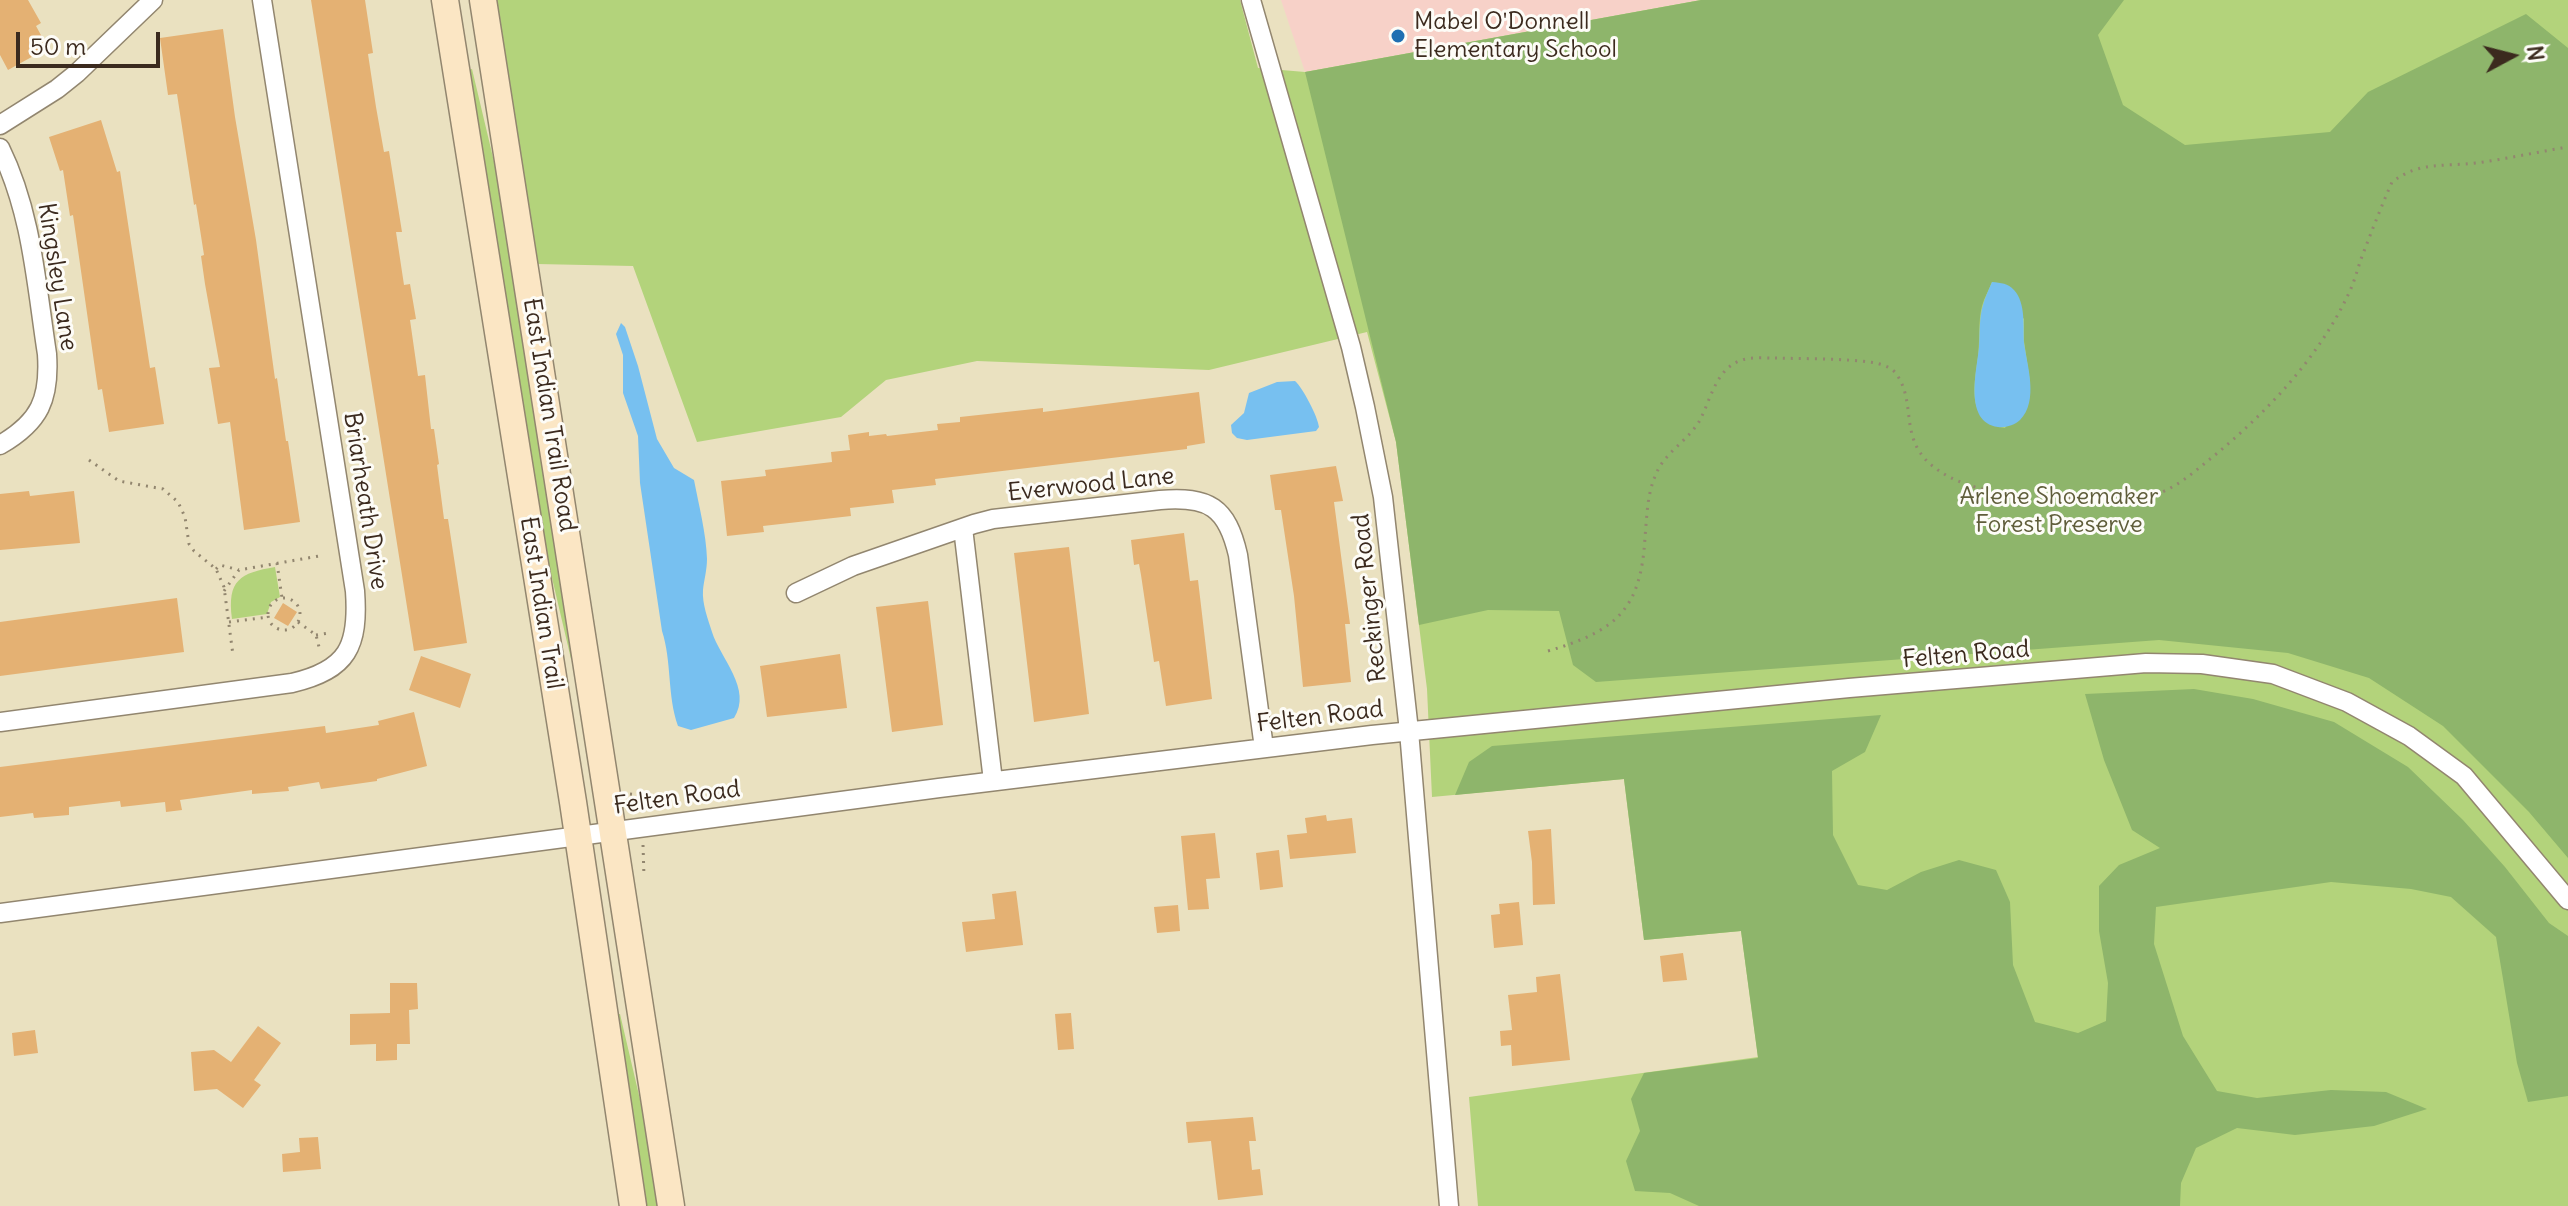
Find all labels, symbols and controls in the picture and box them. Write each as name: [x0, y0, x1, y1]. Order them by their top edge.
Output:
place label: Mabel O'Donnell Elementary School: [1414, 8, 1617, 64]
scale bar: [20, 16, 164, 66]
north arrow: [2472, 16, 2552, 96]
marker: Mabel O'Donnell Elementary School: [1389, 27, 1407, 45]
text: 50 m: [30, 31, 86, 61]
text: N: [2521, 44, 2551, 62]
street label: Kingsley Lane: [31, 201, 83, 353]
street label: East Indian Trail Road: [516, 296, 582, 534]
street label: Briarheath Drive: [337, 410, 393, 592]
street label: Everwood Lane: [1006, 462, 1176, 508]
park label: Arlene Shoemaker Forest Preserve: [1959, 483, 2159, 539]
street label: Reckinger Road: [1347, 512, 1393, 684]
street label: East Indian Trail: [513, 515, 569, 691]
street label: Felten Road: [1901, 635, 2031, 675]
street label: Felten Road: [1255, 695, 1385, 739]
street label: Felten Road: [612, 775, 742, 821]

